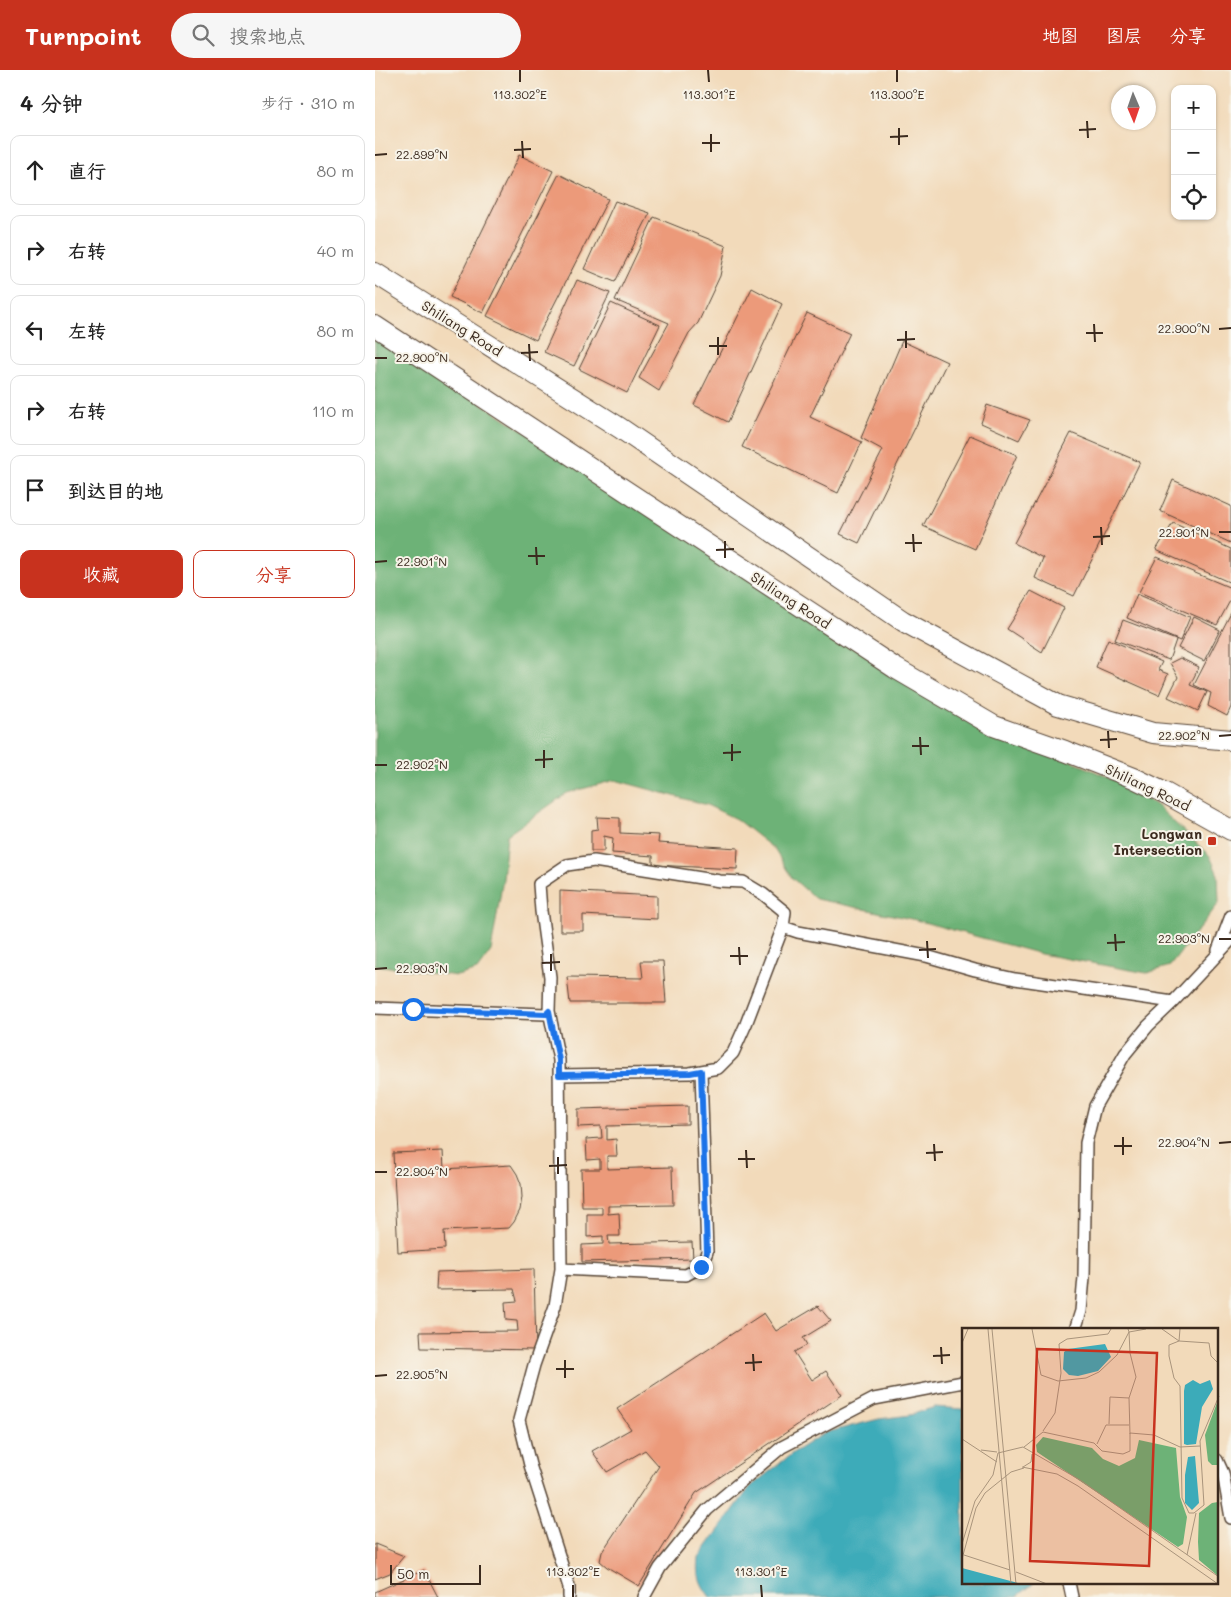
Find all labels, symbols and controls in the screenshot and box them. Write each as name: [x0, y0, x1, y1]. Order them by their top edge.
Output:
search box: [171, 13, 521, 58]
text: Turnpoint: [25, 20, 141, 51]
icon: search: [189, 21, 217, 49]
text: 搜索地点: [229, 23, 305, 48]
text: 地图: [1042, 23, 1078, 47]
text: 图层: [1106, 23, 1142, 47]
text: 分享: [1170, 23, 1206, 47]
north arrow: [1111, 85, 1156, 130]
map controls: [1171, 85, 1216, 220]
button: +: [1171, 85, 1216, 130]
text: 113.302°E: [493, 86, 547, 102]
text: 113.301°E: [683, 86, 735, 102]
text: 113.300°E: [870, 86, 924, 102]
text: 4 分钟: [20, 89, 83, 116]
text: 步行 · 310 m: [262, 92, 355, 113]
button: −: [1171, 130, 1216, 175]
text: 22.899°N: [396, 146, 448, 162]
icon: ahead: [21, 156, 49, 184]
text: 直行: [68, 158, 106, 183]
text: 80 m: [317, 160, 354, 181]
button: locate: [1171, 175, 1216, 220]
icon: right: [21, 236, 49, 264]
text: 右转: [68, 238, 106, 263]
text: 40 m: [317, 240, 354, 261]
street label: Shiliang Road: [418, 296, 506, 360]
icon: left: [21, 316, 49, 344]
text: 左转: [68, 318, 106, 343]
text: 80 m: [317, 320, 354, 341]
text: 22.900°N: [1158, 320, 1210, 336]
text: 22.900°N: [396, 349, 448, 365]
icon: right: [21, 396, 49, 424]
text: 右转: [68, 398, 106, 423]
text: 110 m: [312, 400, 354, 421]
icon: arrive: [21, 476, 49, 504]
text: 到达目的地: [68, 478, 163, 503]
text: 22.901°N: [1159, 524, 1209, 540]
button: 收藏: [20, 550, 183, 598]
button: 分享: [193, 550, 355, 598]
text: 22.901°N: [397, 553, 447, 569]
street label: Shiliang Road: [747, 567, 835, 633]
text: 22.902°N: [1158, 727, 1210, 743]
text: 22.902°N: [396, 756, 448, 772]
street label: Shiliang Road: [1102, 759, 1194, 815]
place label: Longwan Intersection: [1114, 824, 1202, 859]
marker: Longwan Intersection: [1206, 835, 1218, 847]
text: 22.903°N: [1158, 930, 1210, 946]
text: 22.903°N: [396, 960, 448, 976]
route start: [402, 998, 425, 1021]
text: 22.904°N: [1158, 1134, 1210, 1150]
text: 22.904°N: [396, 1163, 448, 1179]
route end: [690, 1256, 713, 1279]
inset map: [962, 1328, 1219, 1584]
text: 22.905°N: [396, 1366, 448, 1382]
scale bar: [390, 1562, 481, 1585]
text: 113.302°E: [546, 1563, 600, 1579]
text: 113.301°E: [735, 1563, 787, 1579]
text: 50 m: [397, 1564, 429, 1583]

